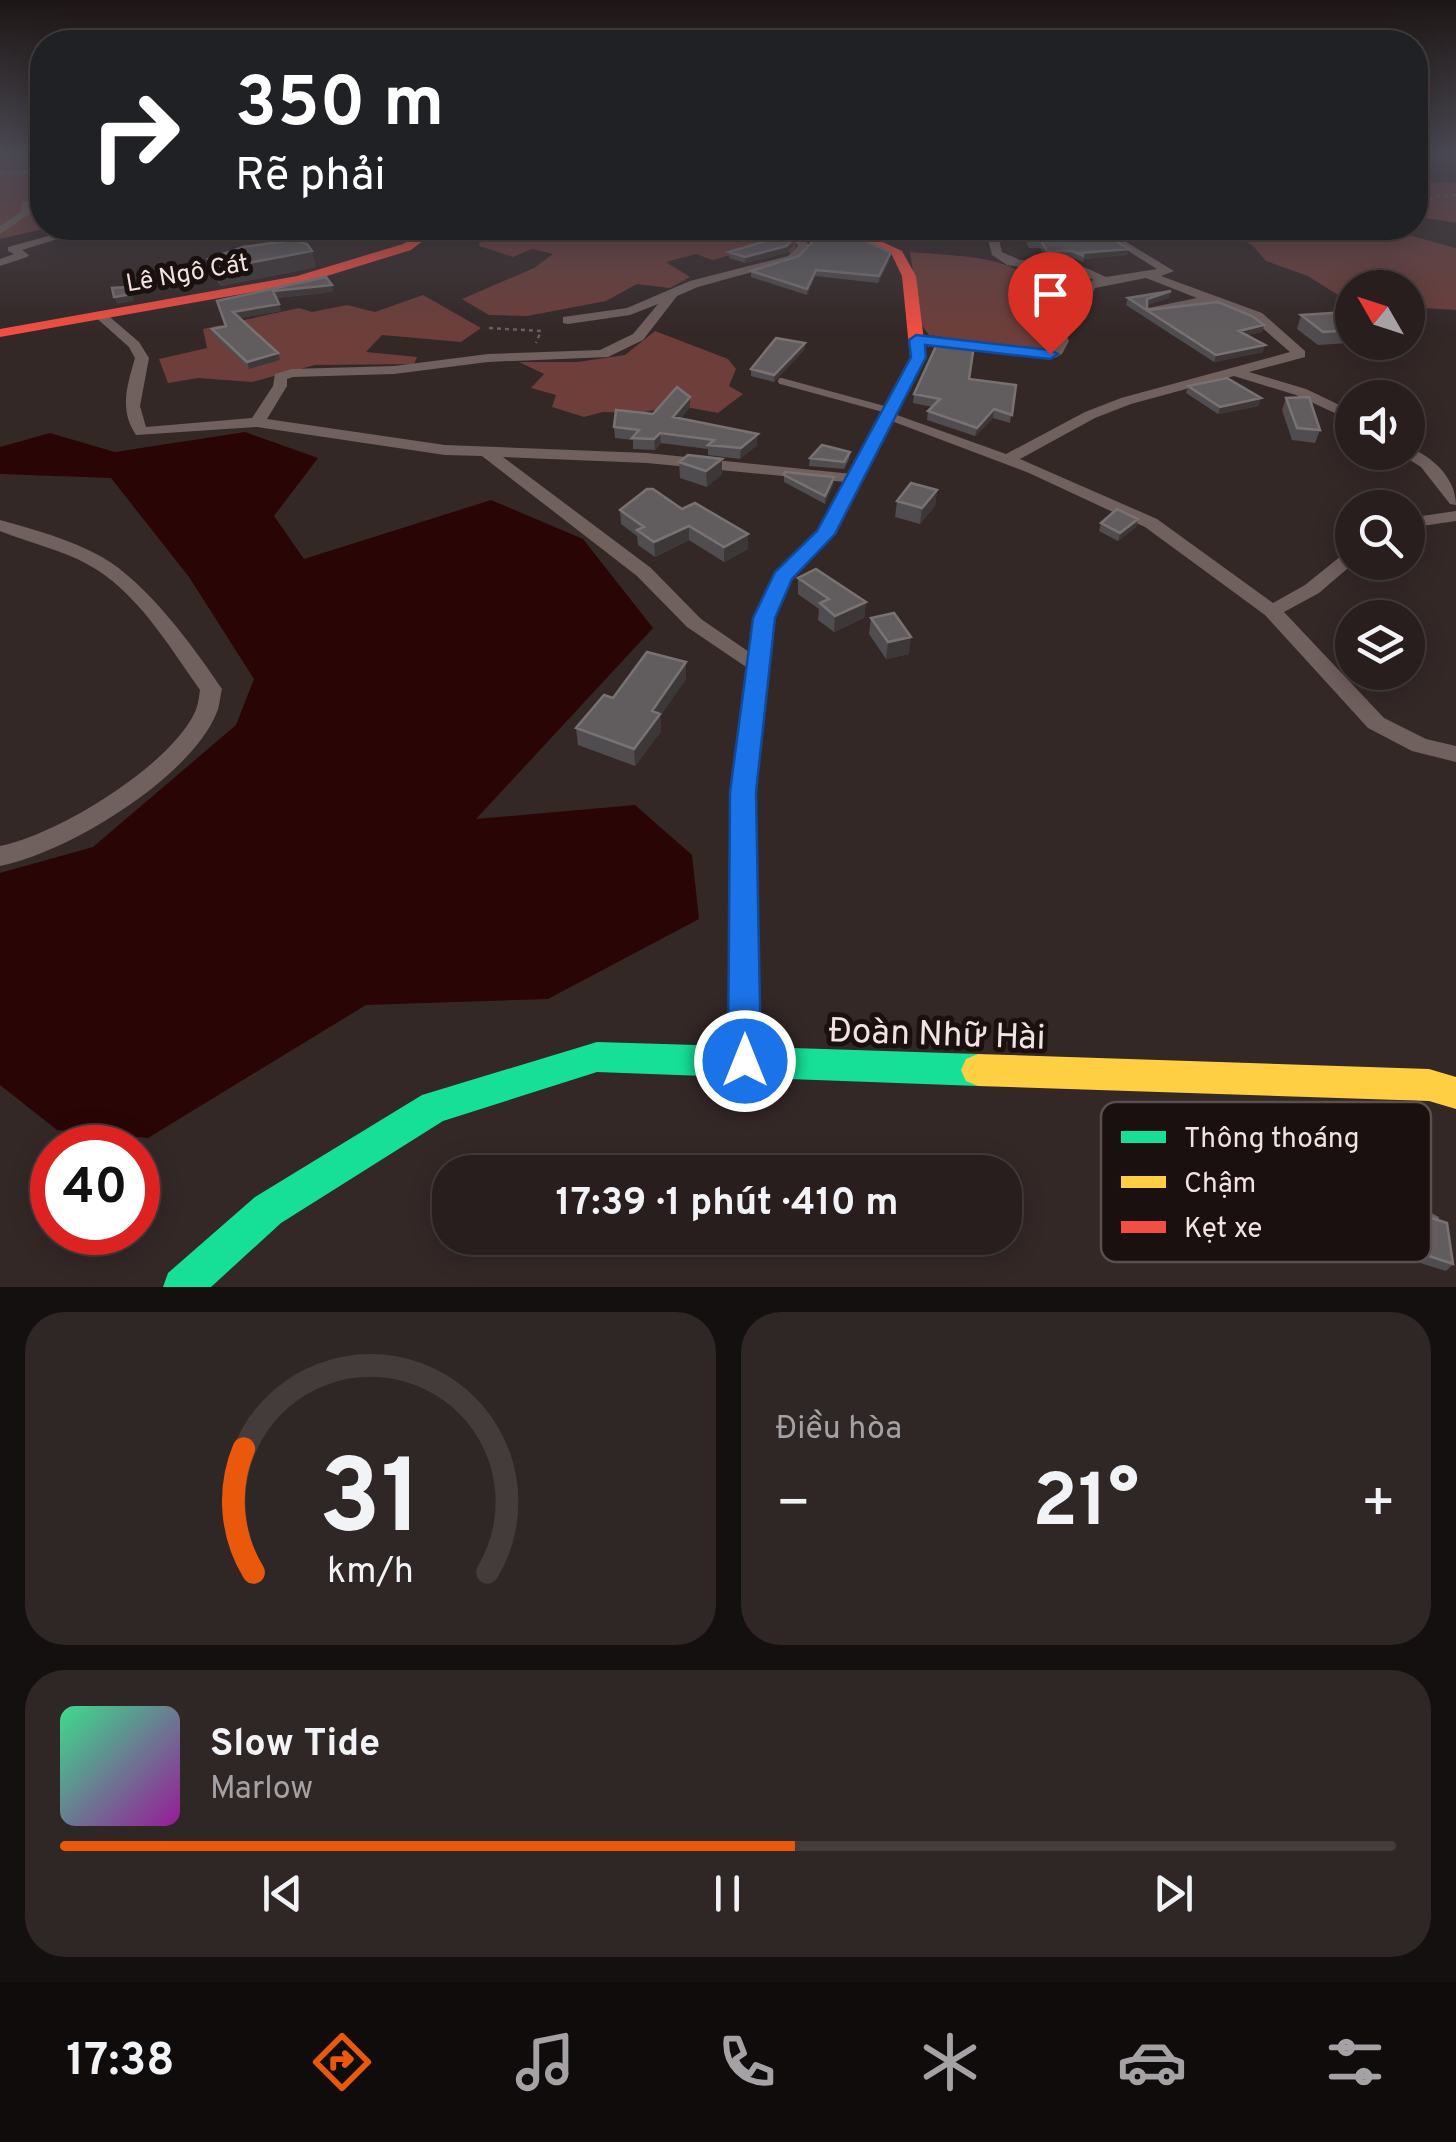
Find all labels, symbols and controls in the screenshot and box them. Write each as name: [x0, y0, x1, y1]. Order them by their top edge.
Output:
text: 350 m: [235, 62, 444, 151]
icon: right: [70, 70, 200, 200]
text: Rẽ phải: [235, 149, 386, 206]
street label: Lê Ngô Cát: [124, 248, 251, 301]
pin: [1008, 252, 1093, 355]
icon: arrive: [1023, 267, 1078, 322]
north arrow: [1335, 270, 1425, 360]
map controls: [1335, 270, 1425, 690]
button: sound: [1335, 380, 1425, 470]
button: search: [1335, 490, 1425, 580]
button: layers: [1335, 600, 1425, 690]
position arrow: [693, 1009, 797, 1113]
street label: Đoàn Nhữ Hài: [828, 1010, 1046, 1062]
legend: [1101, 1102, 1431, 1262]
text: Thông thoáng: [1184, 1122, 1360, 1158]
speed limit sign: 40: [30, 1125, 160, 1255]
text: Chậm: [1184, 1167, 1256, 1203]
text: 17:39 · 1 phút · 410 m: [556, 1180, 898, 1229]
text: Kẹt xe: [1184, 1212, 1262, 1248]
text: Điều hòa: [776, 1410, 902, 1450]
text: 31: [318, 1438, 422, 1570]
text: 21°: [1032, 1458, 1139, 1553]
text: −: [776, 1471, 811, 1541]
text: +: [1361, 1471, 1396, 1541]
text: km/h: [327, 1550, 414, 1596]
text: Slow Tide: [210, 1721, 380, 1770]
text: Marlow: [210, 1770, 313, 1810]
icon: previous: [255, 1866, 310, 1921]
icon: pause: [700, 1866, 755, 1921]
icon: next: [1146, 1866, 1201, 1921]
icon: directions: [307, 2027, 377, 2097]
icon: music: [510, 2027, 580, 2097]
icon: phone: [712, 2027, 782, 2097]
icon: climate: [915, 2027, 985, 2097]
icon: car: [1117, 2027, 1187, 2097]
icon: filters: [1320, 2027, 1390, 2097]
text: 17:38: [66, 2034, 175, 2091]

